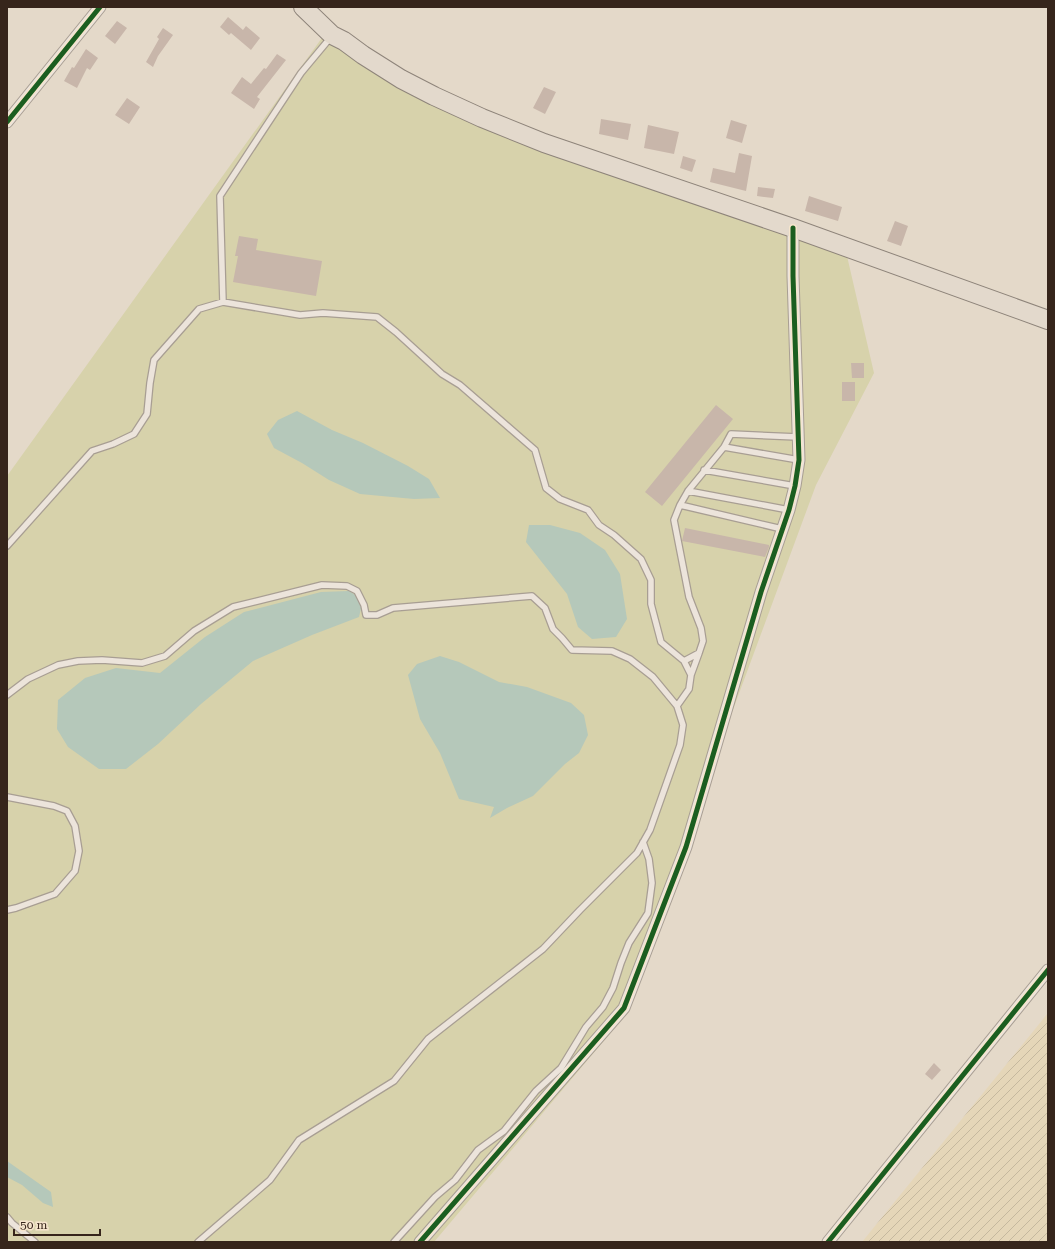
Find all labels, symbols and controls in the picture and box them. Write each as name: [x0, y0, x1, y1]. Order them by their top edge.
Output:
scale bar: [14, 1211, 100, 1237]
text: 50 m: [20, 1218, 47, 1232]

